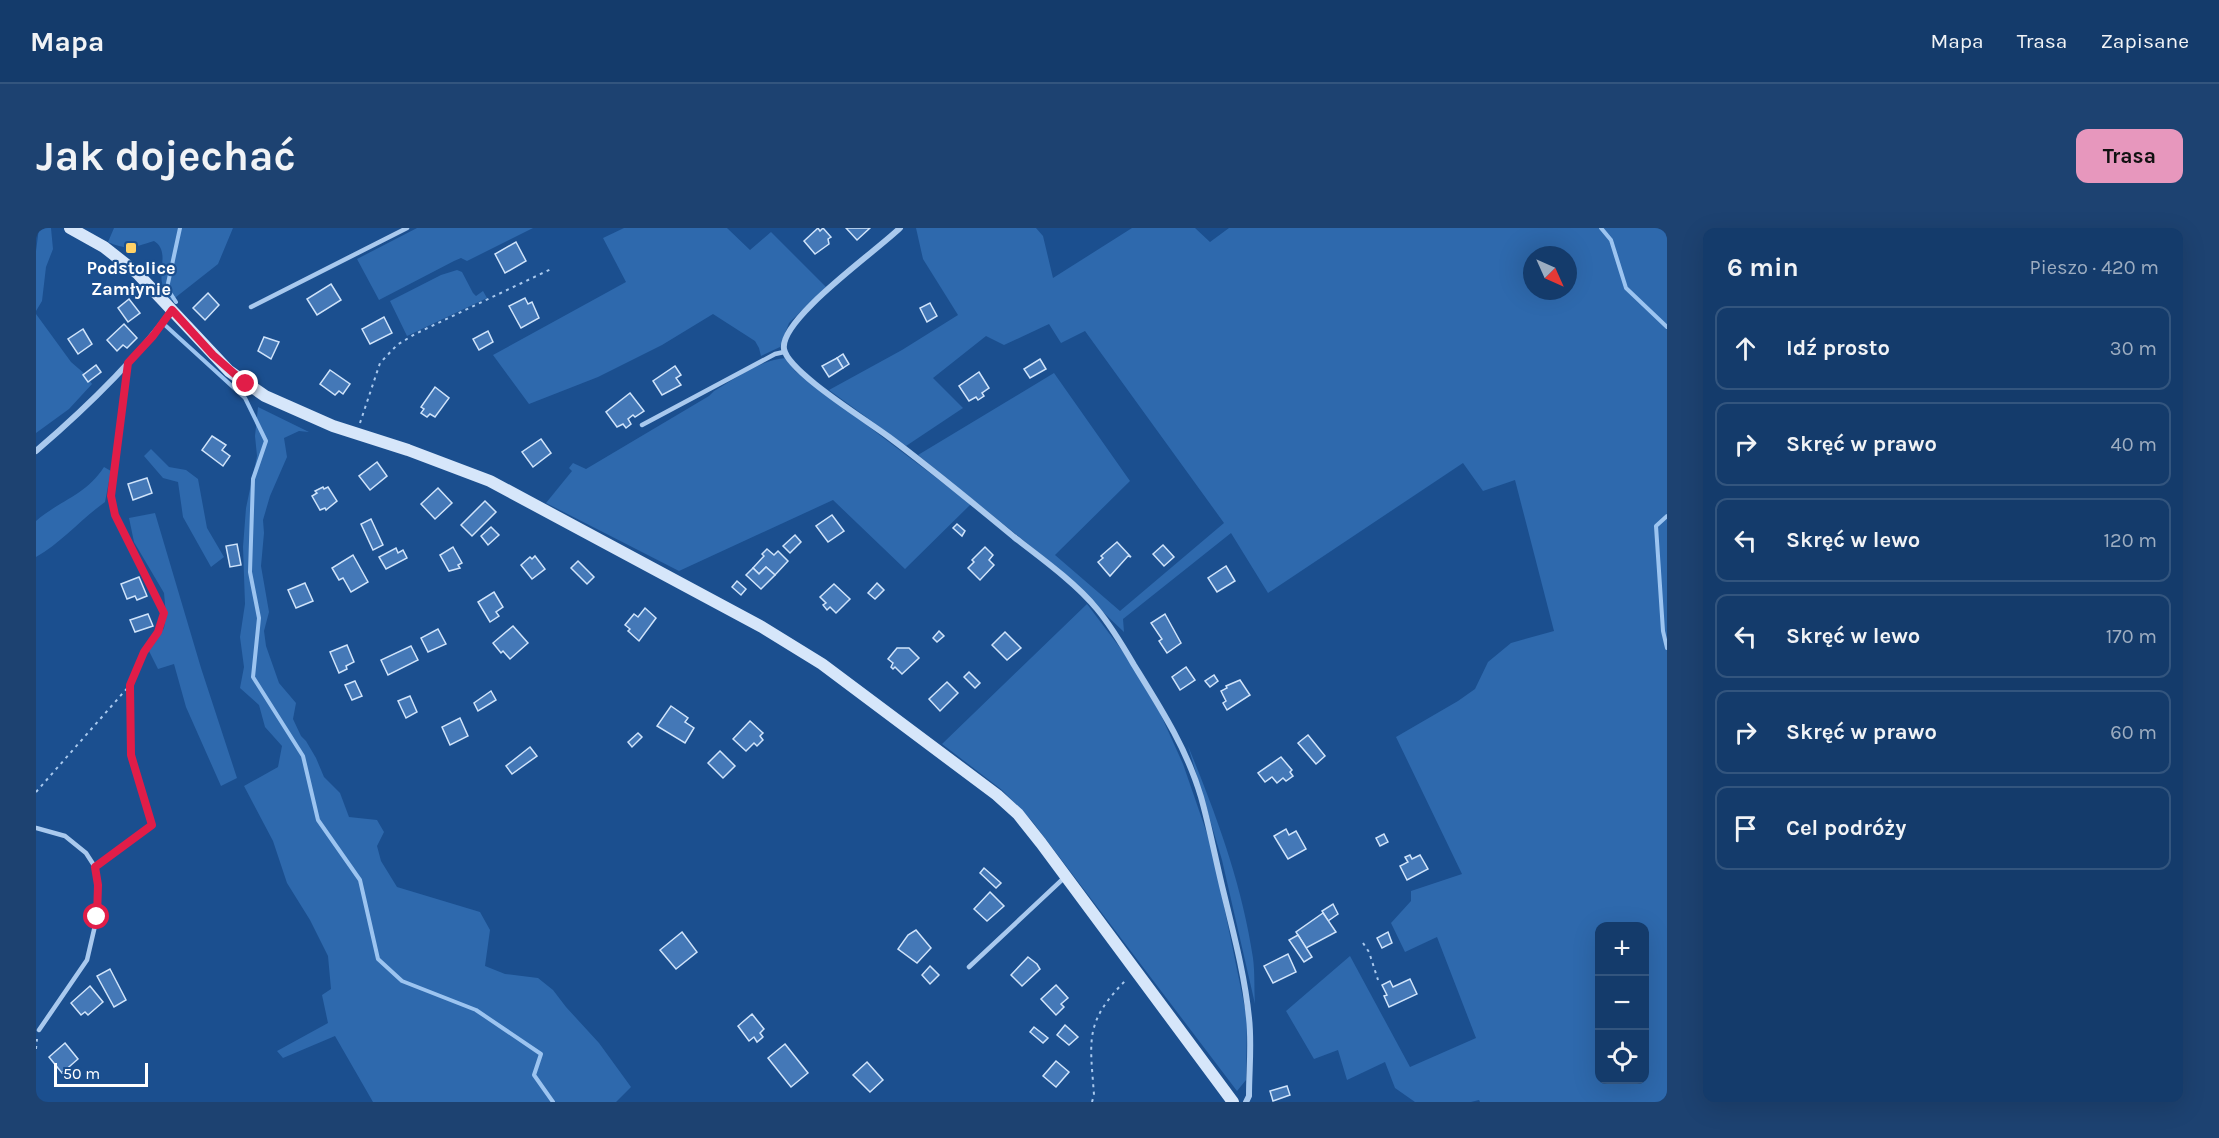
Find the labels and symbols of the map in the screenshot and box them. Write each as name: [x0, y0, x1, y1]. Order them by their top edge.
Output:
marker: Podstolice Zamłynie: [124, 241, 138, 255]
north arrow: [1523, 246, 1577, 300]
place label: Podstolice Zamłynie: [87, 257, 175, 300]
route end: [232, 370, 258, 396]
route start: [83, 903, 109, 929]
scale bar: [54, 1060, 148, 1088]

